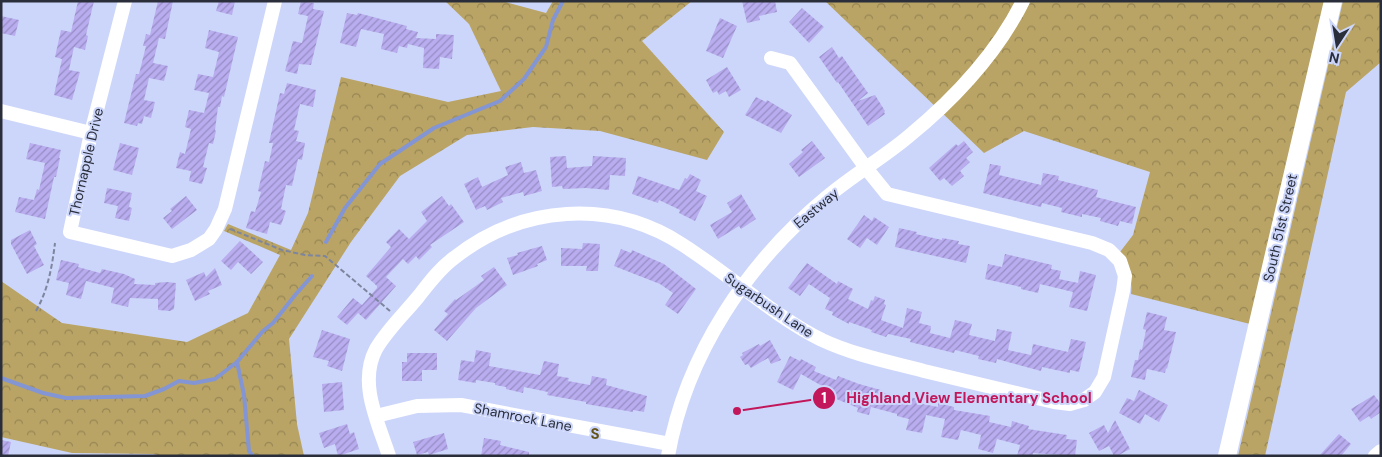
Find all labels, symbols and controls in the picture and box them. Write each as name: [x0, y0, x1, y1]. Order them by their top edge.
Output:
north arrow: [1312, 20, 1362, 70]
text: N: [1327, 48, 1341, 68]
street label: Thornapple Drive: [65, 106, 107, 218]
street label: South 51st Street: [1259, 172, 1301, 284]
street label: Eastway: [790, 184, 842, 232]
street label: Sugarbush Lane: [721, 269, 817, 341]
callout: Highland View Elementary School: [811, 383, 1102, 413]
text: 1: [821, 388, 827, 408]
text: Highland View Elementary School: [846, 388, 1092, 408]
street label: Shamrock Lane: [473, 399, 573, 435]
district label: S: [590, 424, 600, 444]

